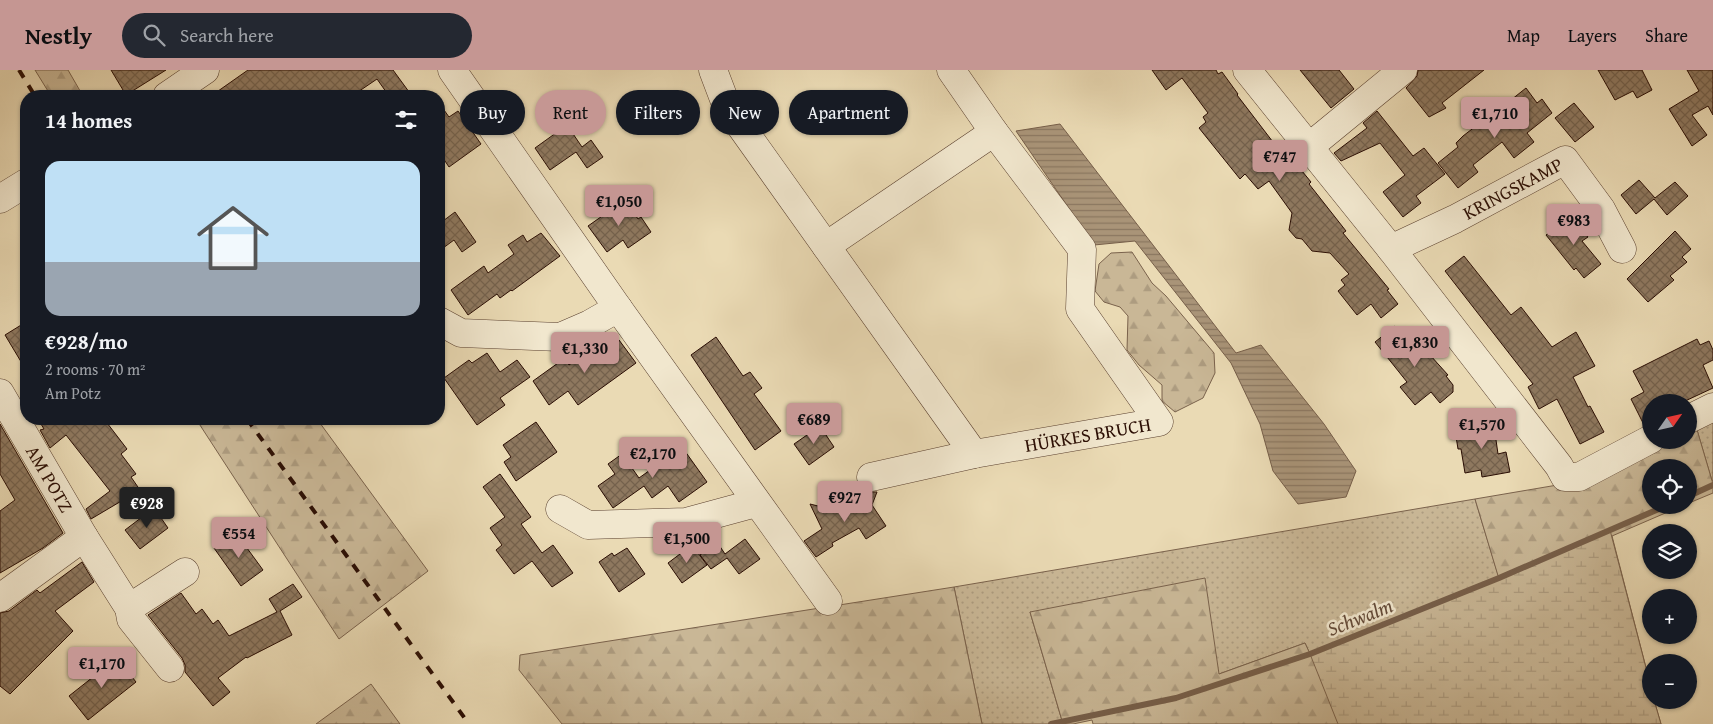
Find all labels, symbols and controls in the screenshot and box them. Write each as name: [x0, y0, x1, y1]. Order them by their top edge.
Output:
search box: [122, 13, 472, 58]
text: Nestly: [25, 18, 92, 53]
icon: search: [140, 21, 168, 49]
text: Search here: [180, 21, 274, 49]
text: Map: [1507, 22, 1540, 49]
text: Layers: [1568, 22, 1617, 49]
text: Share: [1645, 22, 1688, 49]
chip: Buy: [460, 90, 525, 135]
chip: Rent: [535, 90, 606, 135]
chip: Filters: [616, 90, 700, 135]
chip: New: [710, 90, 779, 135]
chip: Apartment: [789, 90, 908, 135]
pin: €1,710: [1454, 97, 1536, 139]
text: €1,710: [1472, 101, 1518, 125]
text: 14 homes: [45, 105, 132, 136]
icon: filters: [392, 106, 420, 134]
pin: €747: [1250, 140, 1310, 182]
text: €747: [1263, 144, 1297, 168]
street label: KRINGSKAMP: [1458, 150, 1567, 226]
pin: €1,050: [578, 184, 660, 227]
text: €1,050: [596, 189, 642, 213]
icon: home: [188, 193, 278, 283]
pin: €983: [1544, 204, 1604, 246]
text: €983: [1557, 208, 1591, 232]
text: €928/mo: [45, 326, 128, 357]
pin: €1,830: [1374, 326, 1456, 368]
text: €1,830: [1392, 330, 1438, 354]
pin: €1,330: [544, 332, 626, 374]
text: €1,330: [562, 336, 608, 360]
text: 2 rooms · 70 m²: [45, 357, 145, 381]
text: Am Potz: [45, 381, 101, 405]
north arrow: [1642, 394, 1698, 449]
map controls: [1642, 394, 1697, 709]
pin: €689: [784, 402, 844, 445]
text: €689: [797, 407, 831, 431]
pin: €1,570: [1441, 408, 1523, 450]
street label: HÜRKES BRUCH: [1023, 410, 1153, 459]
text: €1,570: [1459, 412, 1505, 436]
pin: €2,170: [612, 436, 694, 479]
street label: AM POTZ: [19, 440, 81, 517]
text: €2,170: [630, 441, 676, 465]
button: locate: [1642, 459, 1697, 514]
pin: €927: [815, 480, 875, 523]
text: €927: [828, 485, 862, 509]
pin: €928: [117, 486, 177, 529]
text: €928: [130, 491, 164, 515]
pin: €554: [209, 516, 269, 559]
text: €554: [222, 521, 256, 545]
pin: €1,500: [646, 522, 728, 564]
button: layers: [1642, 524, 1697, 579]
text: €1,500: [664, 526, 710, 550]
button: +: [1642, 589, 1697, 644]
water label: Schwalm: [1323, 590, 1397, 643]
pin: €1,170: [61, 646, 143, 689]
text: €1,170: [79, 651, 125, 675]
button: −: [1642, 654, 1697, 709]

